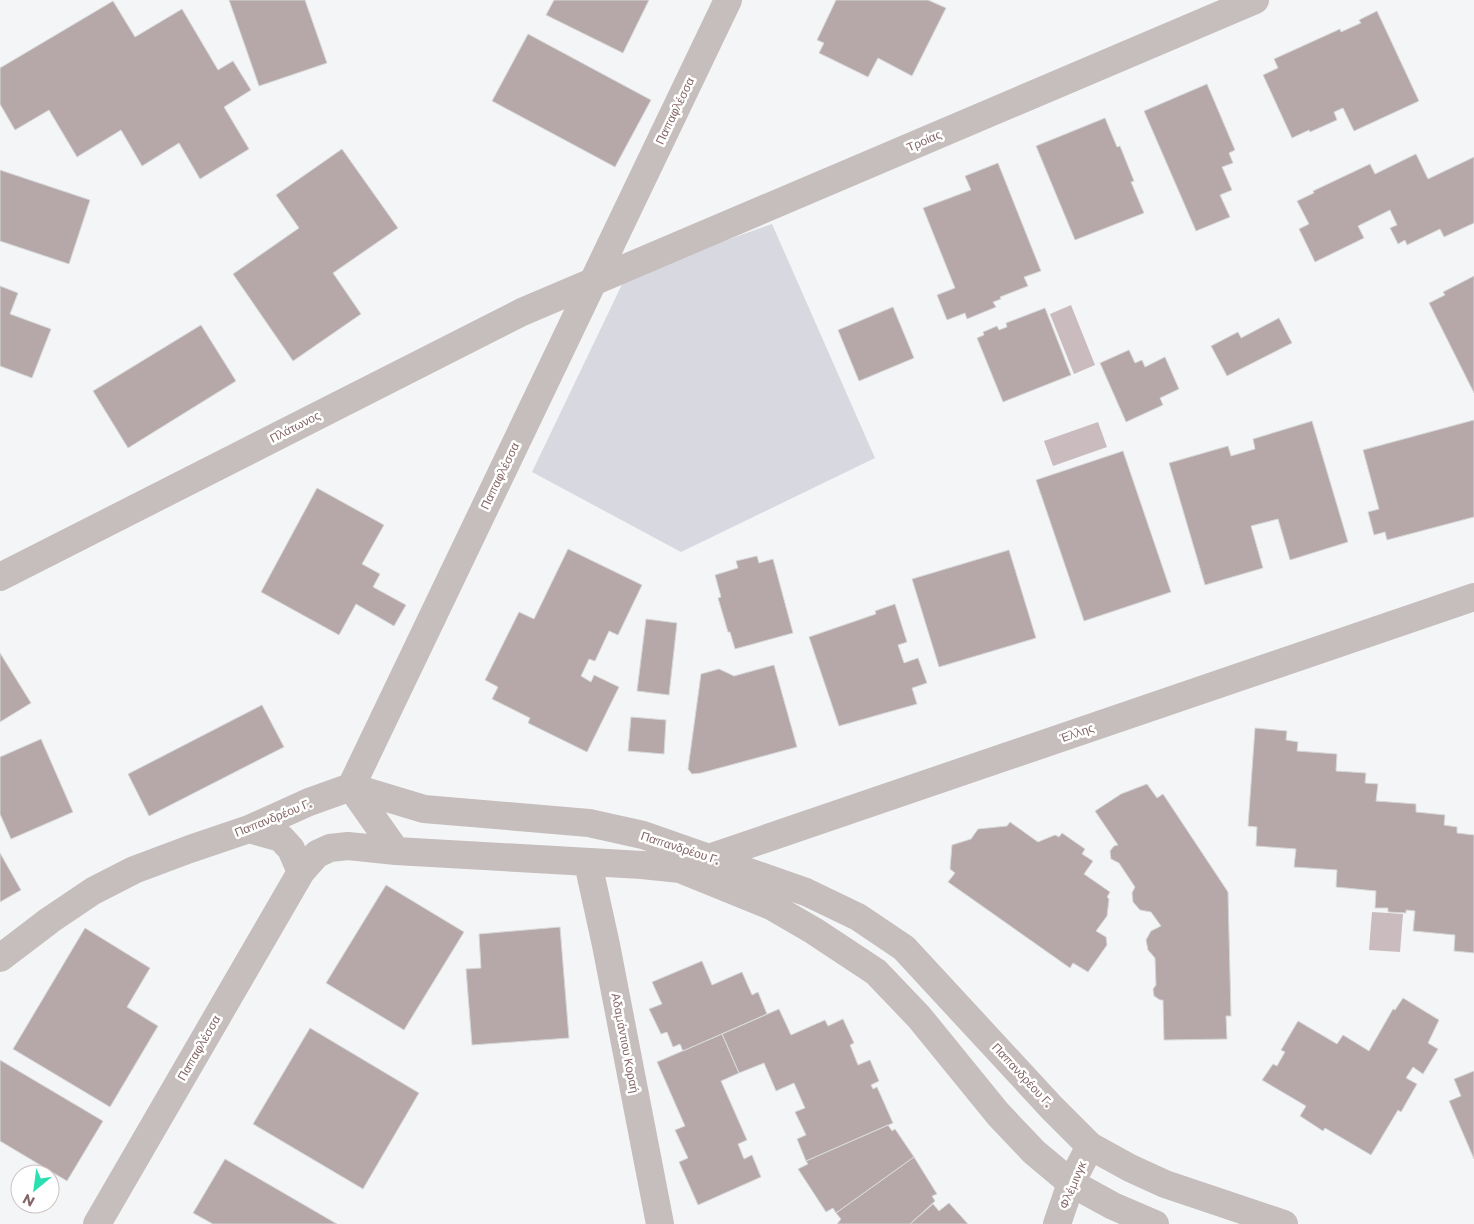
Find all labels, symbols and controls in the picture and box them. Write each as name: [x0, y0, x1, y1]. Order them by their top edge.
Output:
street label: Παπαφλέσσα: [652, 75, 697, 147]
street label: Τροίας: [904, 126, 944, 155]
street label: Πλάτωνος: [267, 407, 323, 446]
street label: Παπαφλέσσα: [477, 440, 522, 512]
street label: Έλλης: [1057, 720, 1096, 746]
street label: Παπανδρέου Γ.: [232, 795, 313, 840]
street label: Παπανδρέου Γ.: [639, 828, 721, 867]
street label: Αδαμάντιου Κοραή: [608, 992, 643, 1094]
street label: Παπαφλέσσα: [174, 1013, 223, 1083]
street label: Παπανδρέου Γ.: [989, 1040, 1056, 1110]
street label: Φλέμινγκ: [1056, 1158, 1090, 1211]
north arrow: [10, 1164, 60, 1214]
text: N: [19, 1190, 38, 1211]

